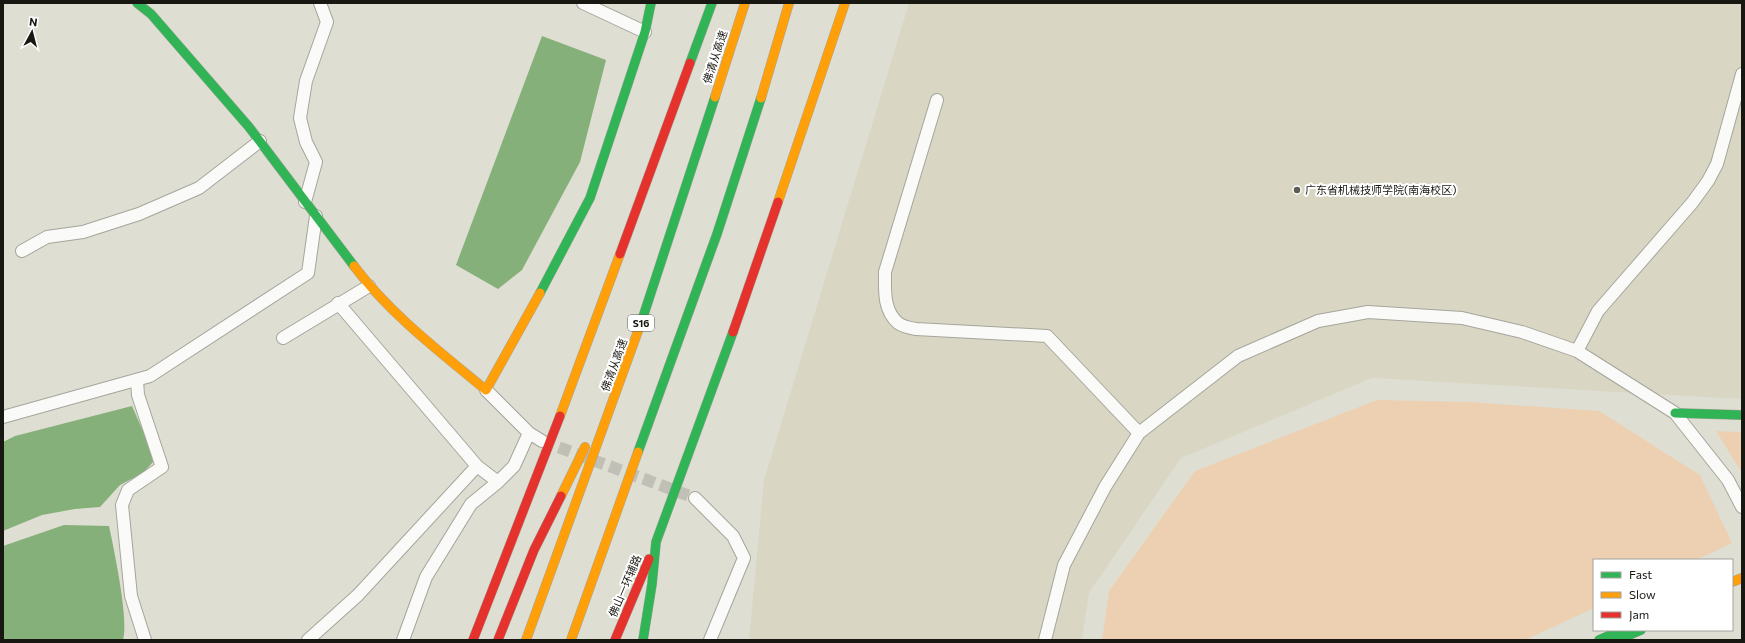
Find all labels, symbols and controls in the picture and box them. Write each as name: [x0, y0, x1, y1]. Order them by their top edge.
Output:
north arrow: [12, 12, 52, 52]
text: N: [28, 15, 38, 29]
street label: 佛清从高速: [700, 29, 729, 85]
place label: 广东省机械技师学院(南海校区): [1305, 183, 1456, 196]
marker: 广东省机械技师学院(南海校区): [1292, 185, 1302, 195]
road number: S16: [628, 315, 654, 331]
street label: 佛清从高速: [598, 337, 629, 393]
street label: 佛山一环辅路: [606, 553, 643, 619]
legend: [1593, 559, 1733, 631]
text: Fast: [1629, 567, 1652, 581]
text: Slow: [1629, 587, 1656, 601]
text: Jam: [1629, 607, 1649, 622]

